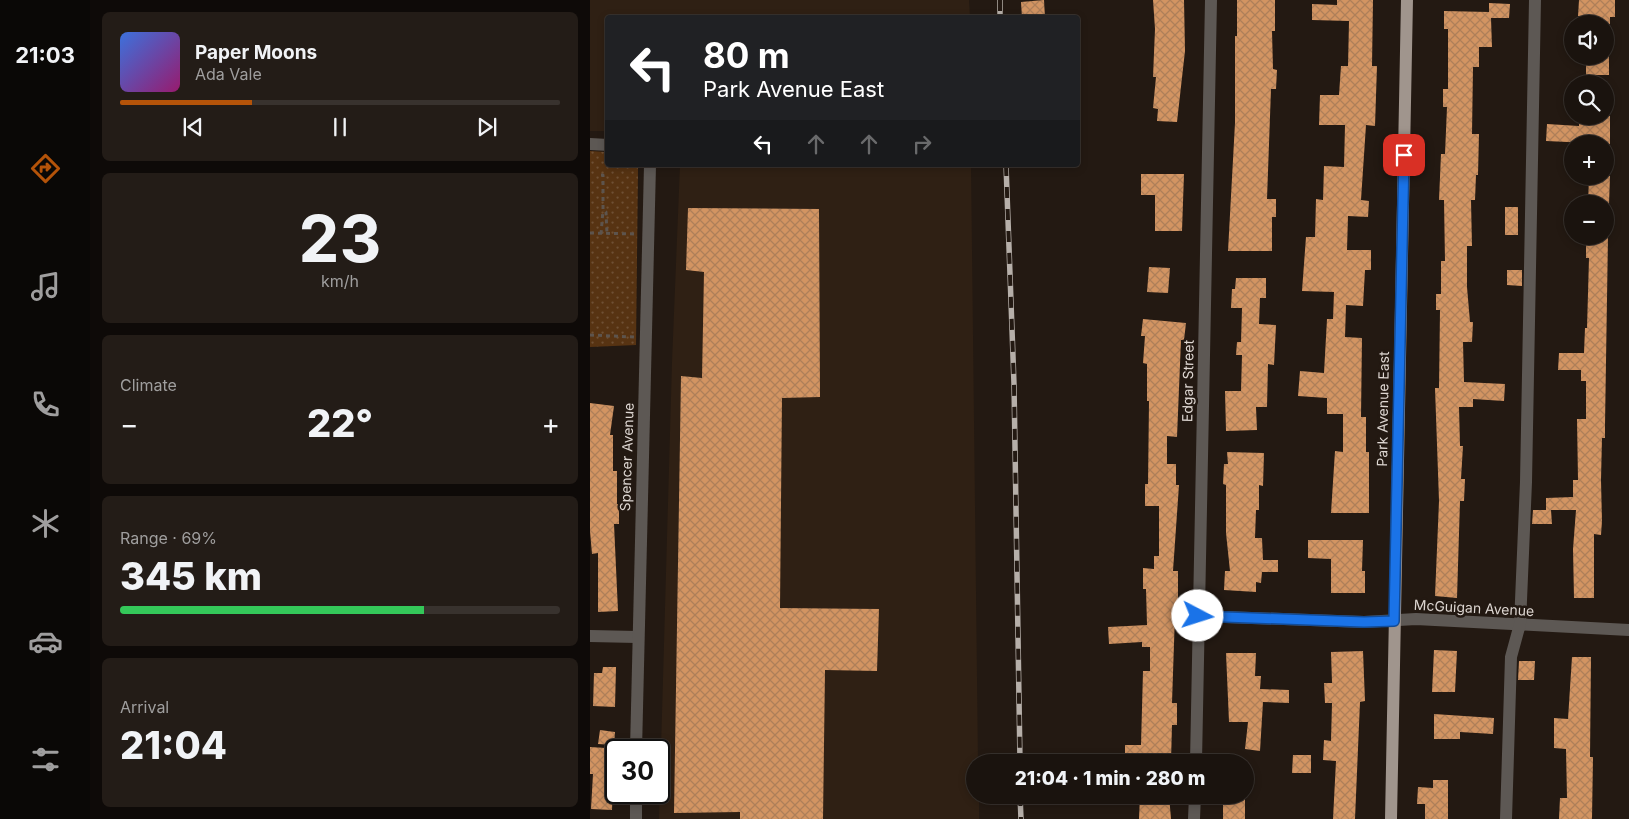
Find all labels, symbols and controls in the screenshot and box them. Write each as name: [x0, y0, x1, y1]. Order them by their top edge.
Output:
map controls: [1564, 15, 1614, 245]
button: sound: [1564, 15, 1614, 65]
text: 80 m: [703, 34, 790, 76]
icon: left: [620, 35, 685, 100]
text: Paper Moons: [195, 41, 317, 64]
text: 21:03: [15, 42, 75, 68]
text: Ada Vale: [195, 64, 262, 84]
button: search: [1564, 75, 1614, 125]
text: Park Avenue East: [703, 76, 884, 102]
icon: previous: [179, 113, 207, 141]
icon: pause: [326, 113, 354, 141]
icon: next: [473, 113, 501, 141]
icon: left: [749, 130, 777, 158]
icon: ahead: [802, 130, 830, 158]
icon: ahead: [855, 130, 883, 158]
icon: right: [908, 130, 936, 158]
pin: [1383, 134, 1425, 176]
button: +: [1564, 135, 1614, 185]
icon: arrive: [1390, 141, 1418, 169]
icon: directions: [28, 151, 63, 186]
button: −: [1564, 195, 1614, 245]
text: 23: [299, 199, 381, 278]
icon: music: [28, 269, 63, 304]
text: km/h: [321, 271, 359, 291]
street label: Edgar Street: [1178, 339, 1197, 422]
street label: Park Avenue East: [1373, 351, 1392, 467]
text: Climate: [120, 375, 177, 395]
icon: phone: [28, 387, 63, 422]
text: 22°: [307, 400, 373, 446]
street label: Spencer Avenue: [616, 402, 637, 512]
text: −: [120, 407, 139, 441]
text: +: [541, 407, 560, 441]
icon: climate: [28, 506, 63, 541]
text: Range · 69%: [120, 528, 217, 548]
text: 345 km: [120, 553, 262, 599]
position arrow: [1171, 589, 1223, 641]
street label: McGuigan Avenue: [1413, 596, 1535, 619]
icon: car: [28, 624, 63, 659]
text: Arrival: [120, 697, 169, 717]
text: 21:04: [120, 722, 227, 768]
speed limit sign: 30: [605, 739, 670, 804]
icon: filters: [28, 742, 63, 777]
text: 21:04 · 1 min · 280 m: [1015, 767, 1205, 790]

